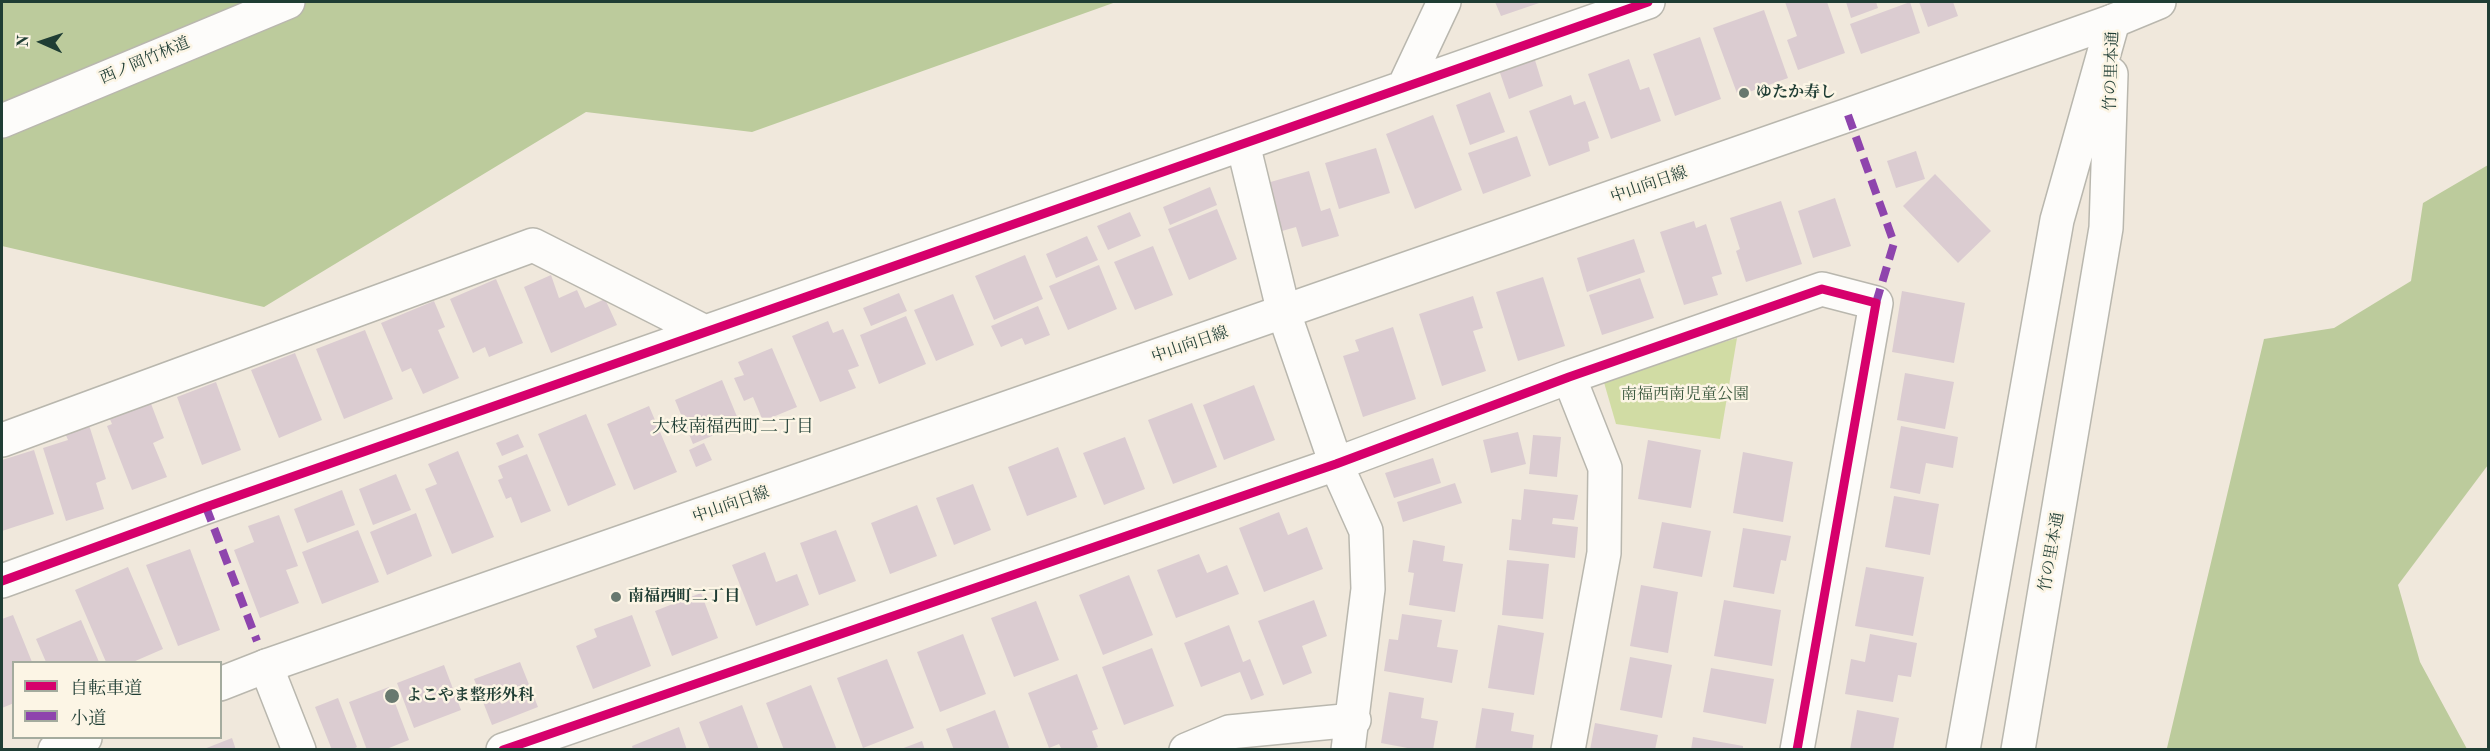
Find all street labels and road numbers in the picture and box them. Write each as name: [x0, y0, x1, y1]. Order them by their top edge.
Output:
street label: 竹の里本通: [2101, 31, 2123, 111]
street label: 西ノ岡竹林道: [97, 33, 193, 89]
street label: 中山向日線: [1608, 163, 1690, 207]
street label: 中山向日線: [1149, 323, 1231, 367]
street label: 中山向日線: [690, 483, 772, 527]
street label: 竹の里本通: [2036, 511, 2068, 593]

